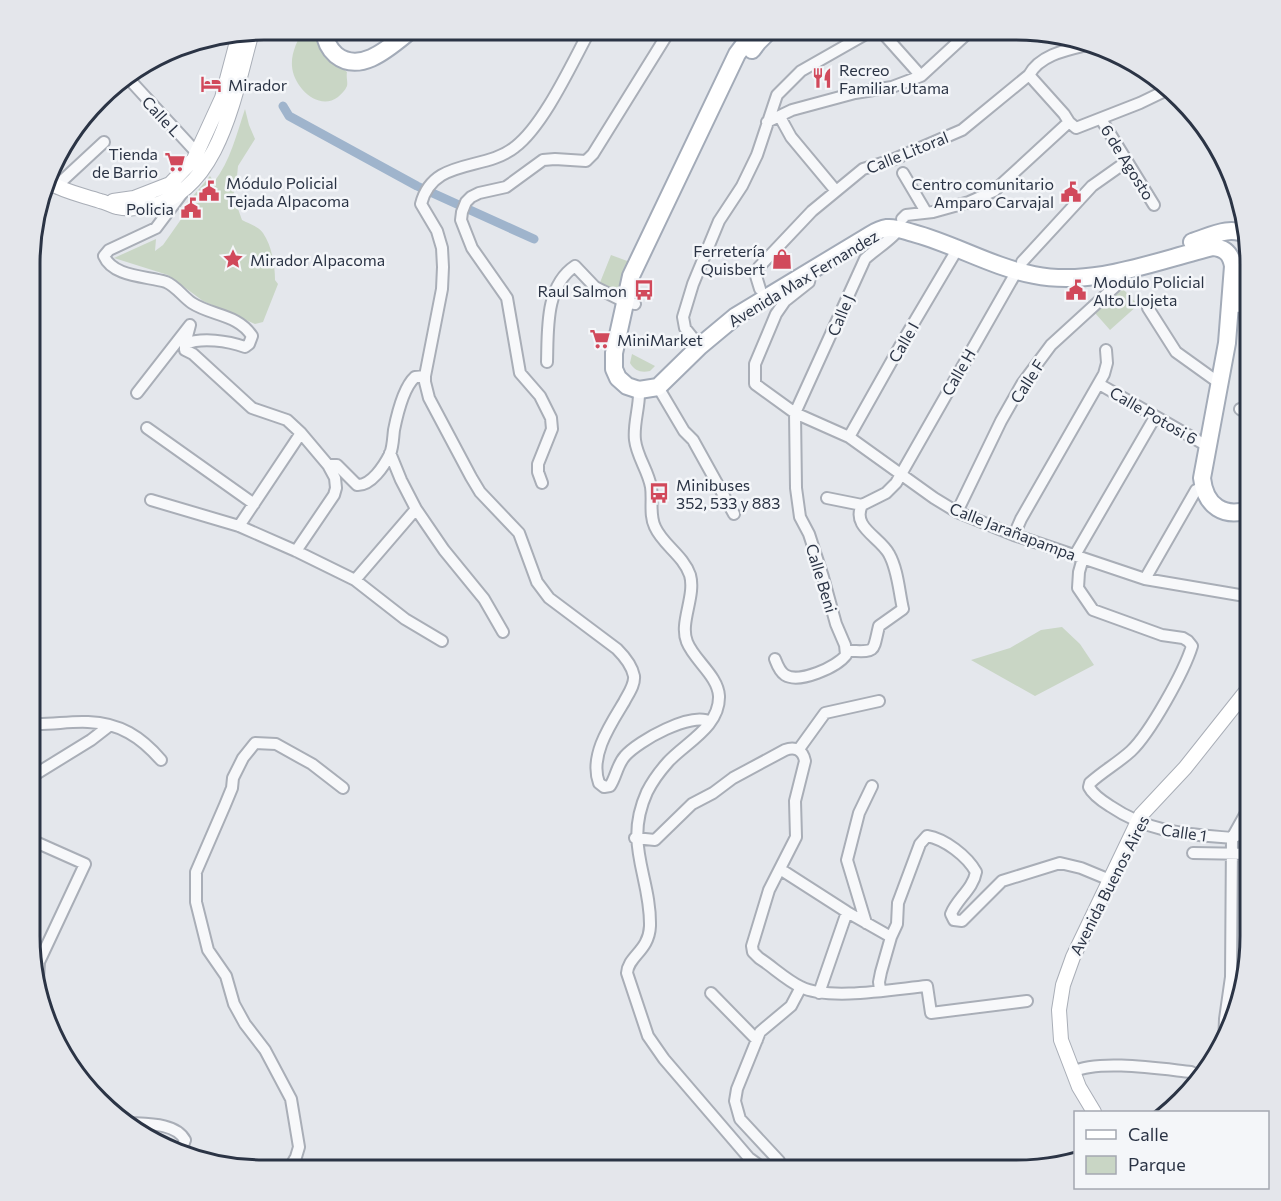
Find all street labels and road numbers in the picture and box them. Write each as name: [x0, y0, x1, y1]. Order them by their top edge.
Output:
street label: Calle L: [139, 92, 185, 140]
street label: 6 de Agosto: [1097, 121, 1159, 203]
street label: Calle Litoral: [863, 127, 951, 177]
street label: Avenida Max Fernandez: [724, 226, 882, 330]
street label: Calle J: [823, 291, 857, 339]
street label: Calle I: [884, 318, 922, 366]
street label: Calle H: [937, 345, 979, 399]
street label: Calle F: [1006, 356, 1048, 406]
street label: Calle Potosi 6: [1107, 382, 1201, 448]
street label: Calle Jarañapampa: [947, 498, 1079, 564]
street label: Calle Beni: [803, 541, 841, 615]
street label: Avenida Buenos Aires: [1065, 812, 1153, 958]
street label: Calle 1: [1160, 819, 1208, 845]

